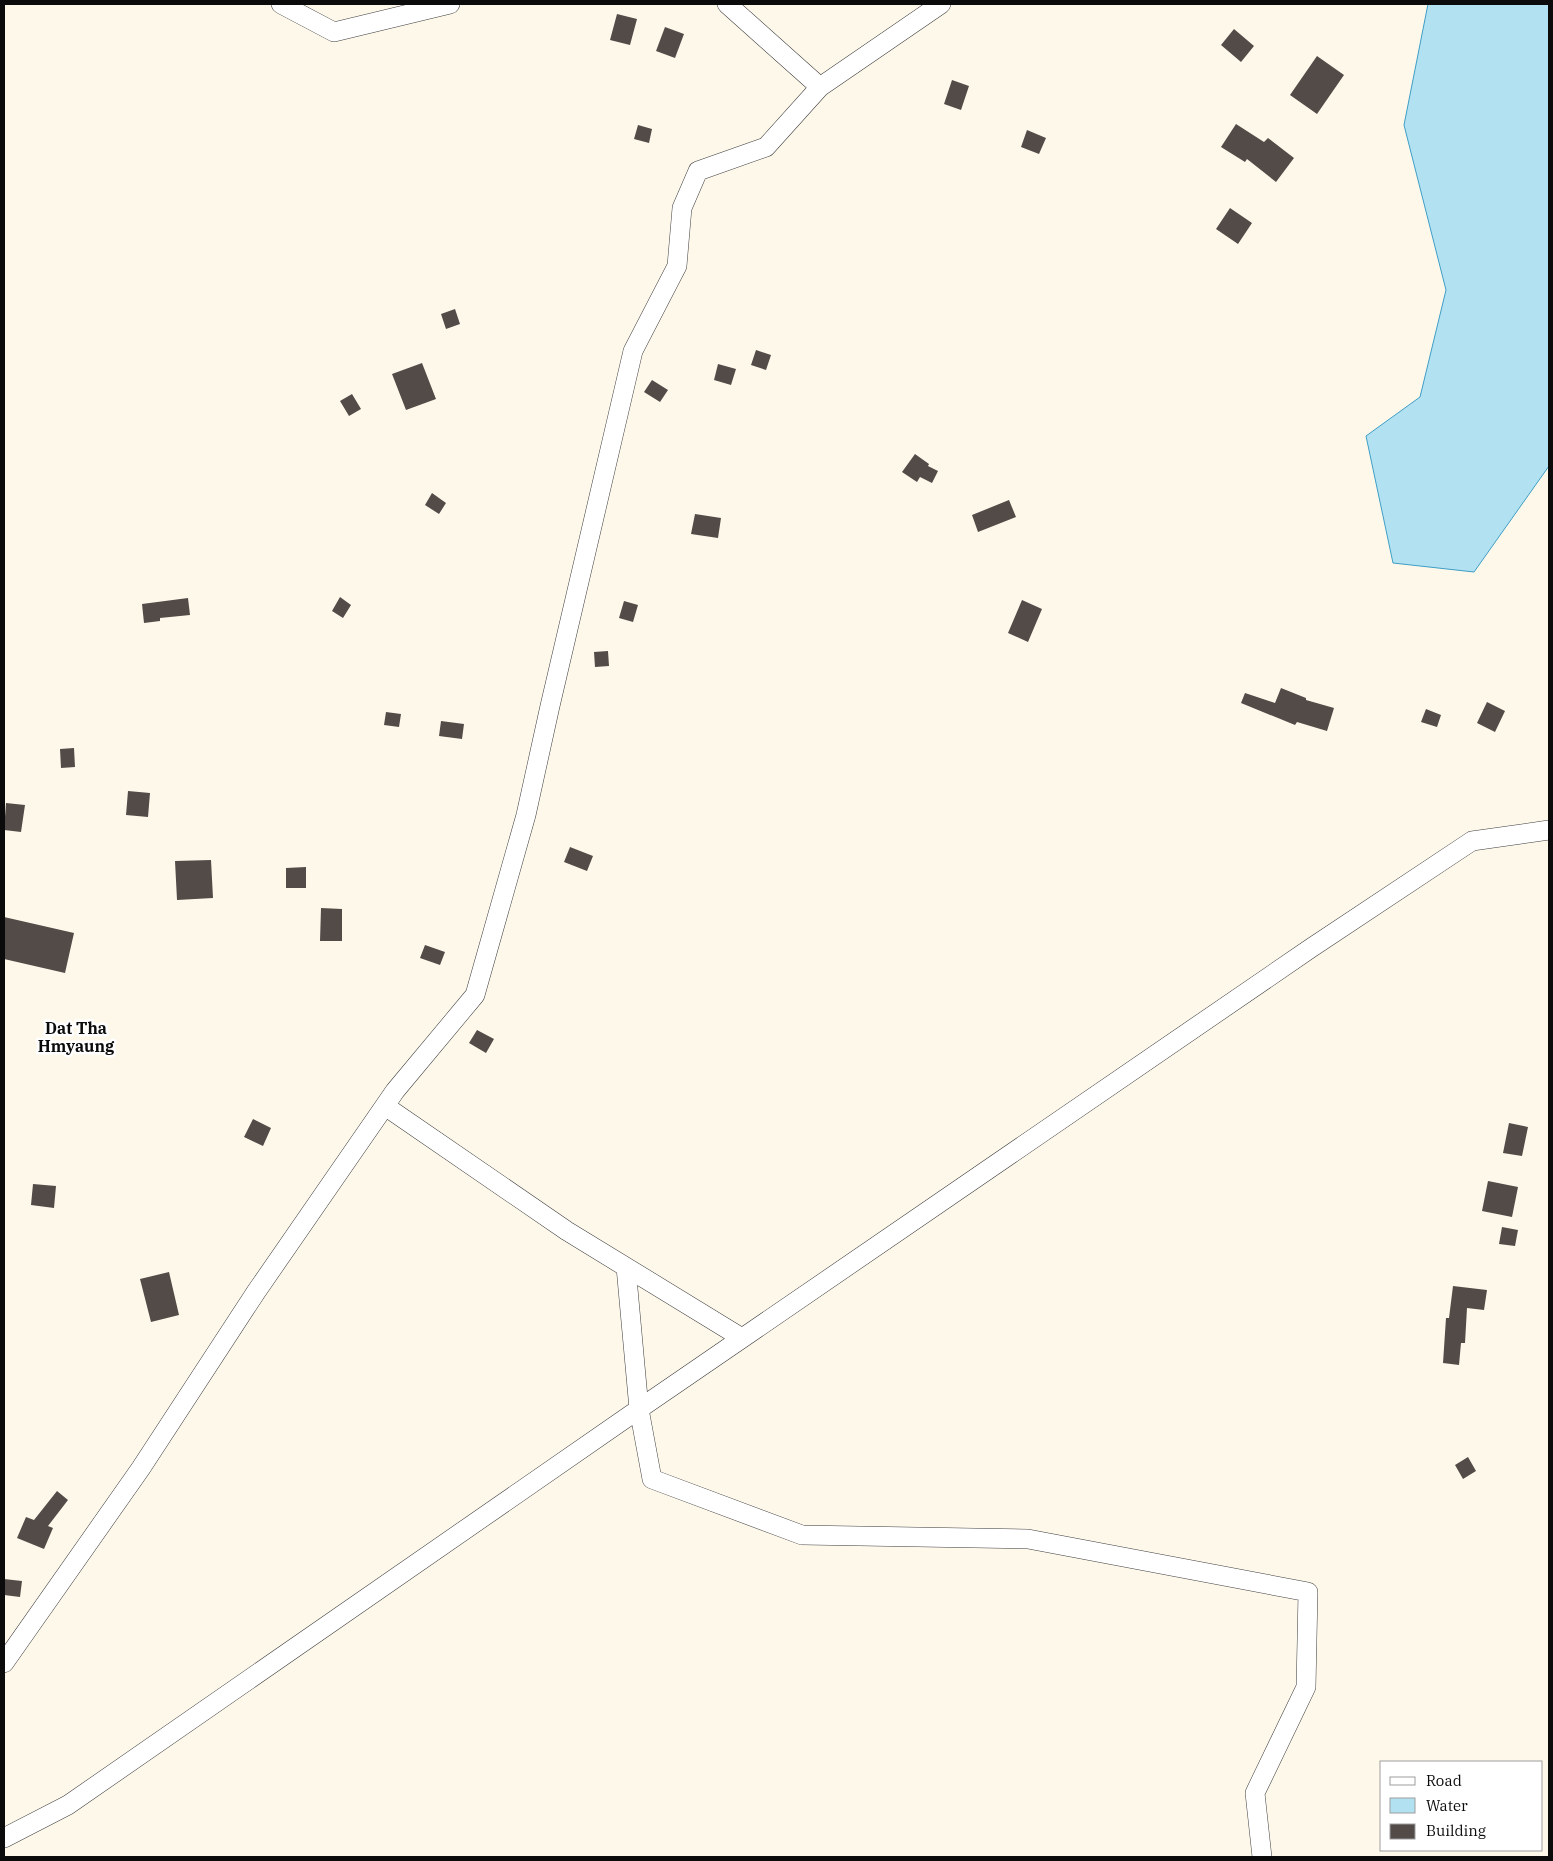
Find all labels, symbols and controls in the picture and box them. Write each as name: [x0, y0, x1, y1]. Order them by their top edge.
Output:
district label: Dat Tha Hmyaung: [38, 1018, 115, 1056]
legend: [1380, 1761, 1543, 1851]
text: Road: [1426, 1771, 1462, 1790]
text: Water: [1426, 1796, 1468, 1815]
text: Building: [1426, 1821, 1486, 1840]

